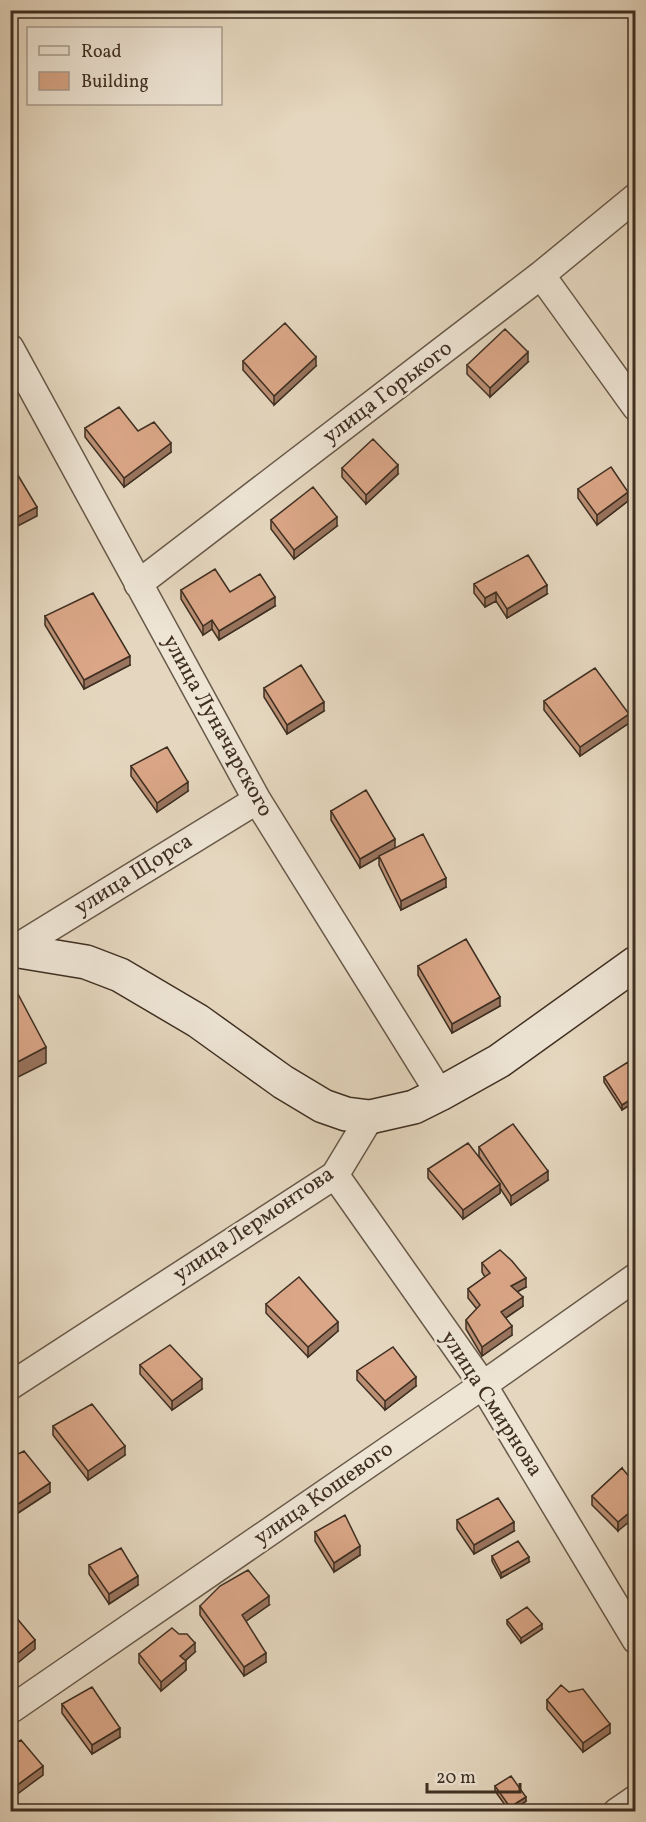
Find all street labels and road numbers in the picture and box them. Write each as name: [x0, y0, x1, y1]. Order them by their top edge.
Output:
street label: улица Горького: [317, 334, 459, 452]
street label: улица Луначарского: [154, 629, 280, 823]
street label: улица Щорса: [69, 826, 199, 924]
street label: улица Лермонтова: [167, 1160, 341, 1290]
street label: улица Смирнова: [432, 1325, 550, 1483]
street label: улица Кошевого: [248, 1434, 400, 1554]

